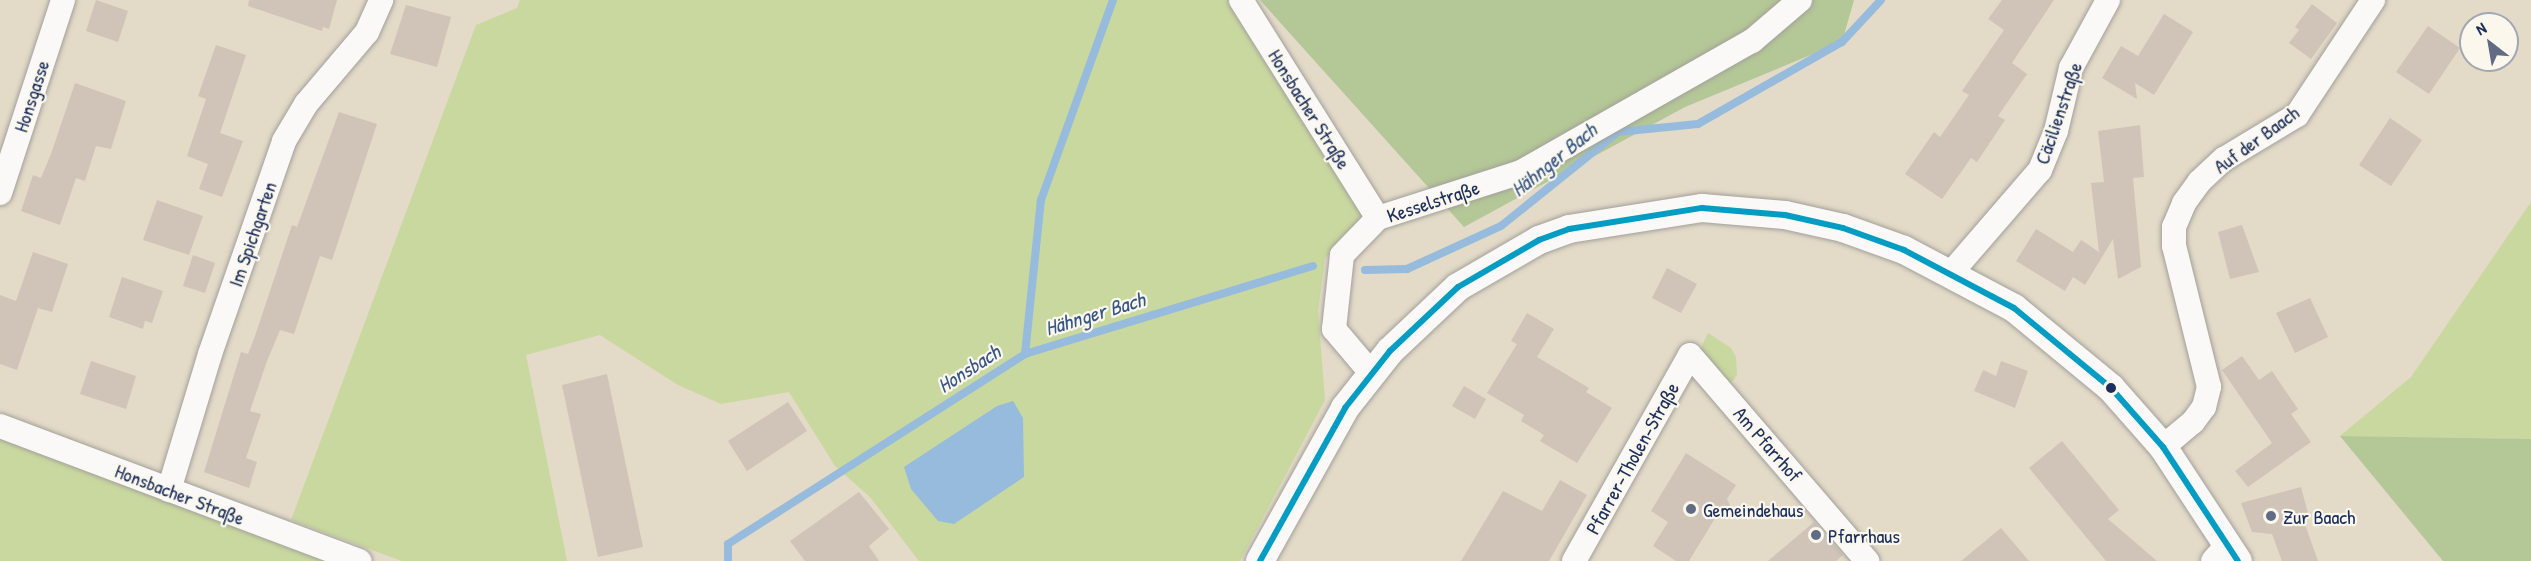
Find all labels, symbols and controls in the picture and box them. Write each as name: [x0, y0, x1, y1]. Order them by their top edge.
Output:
north arrow: [2459, 12, 2519, 72]
text: N: [2471, 17, 2490, 40]
street label: Honsbacher Straße: [1264, 45, 1356, 173]
street label: Honsgasse: [8, 57, 54, 135]
street label: Cäcilienstraße: [2029, 59, 2087, 167]
street label: Auf der Baach: [2209, 100, 2303, 178]
water label: Hähnger Bach: [1506, 118, 1602, 202]
street label: Kesselstraße: [1384, 175, 1482, 227]
street label: Im Spichgarten: [223, 178, 281, 290]
water label: Hähnger Bach: [1042, 287, 1148, 341]
water label: Honsbach: [933, 339, 1005, 399]
street label: Pfarrer-Tholen-Straße: [1580, 378, 1684, 538]
unlabelled marker: [2105, 382, 2117, 394]
street label: Am Pfarrhof: [1729, 402, 1807, 486]
street label: Honsbacher Straße: [112, 458, 248, 530]
place label: Gemeindehaus: [1703, 497, 1803, 521]
marker: Gemeindehaus: [1684, 502, 1698, 516]
place label: Zur Baach: [2283, 504, 2355, 528]
marker: Zur Baach: [2264, 509, 2278, 523]
place label: Pfarrhaus: [1828, 523, 1900, 547]
marker: Pfarrhaus: [1809, 528, 1823, 542]

